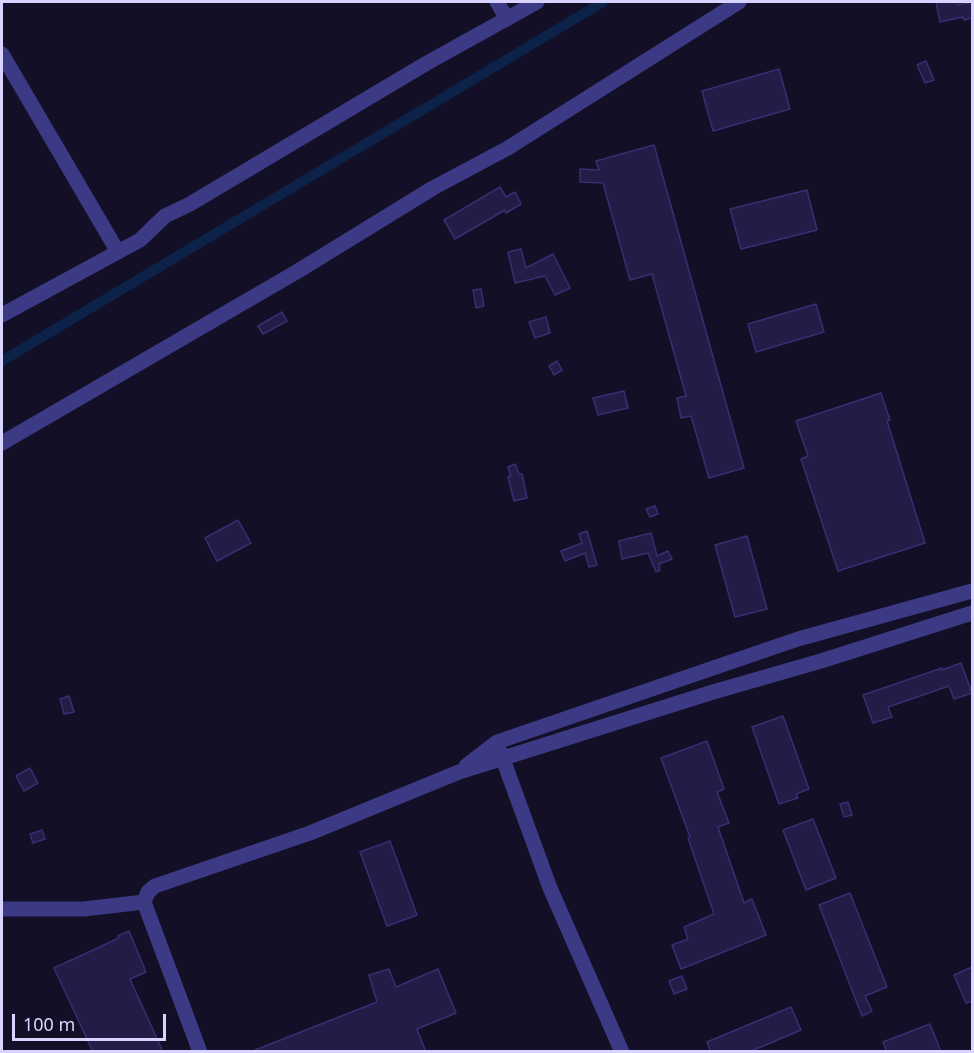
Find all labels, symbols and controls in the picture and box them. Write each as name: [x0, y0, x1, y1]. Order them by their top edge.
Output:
scale bar: [15, 1002, 170, 1040]
text: 100 m: [23, 1012, 75, 1036]

